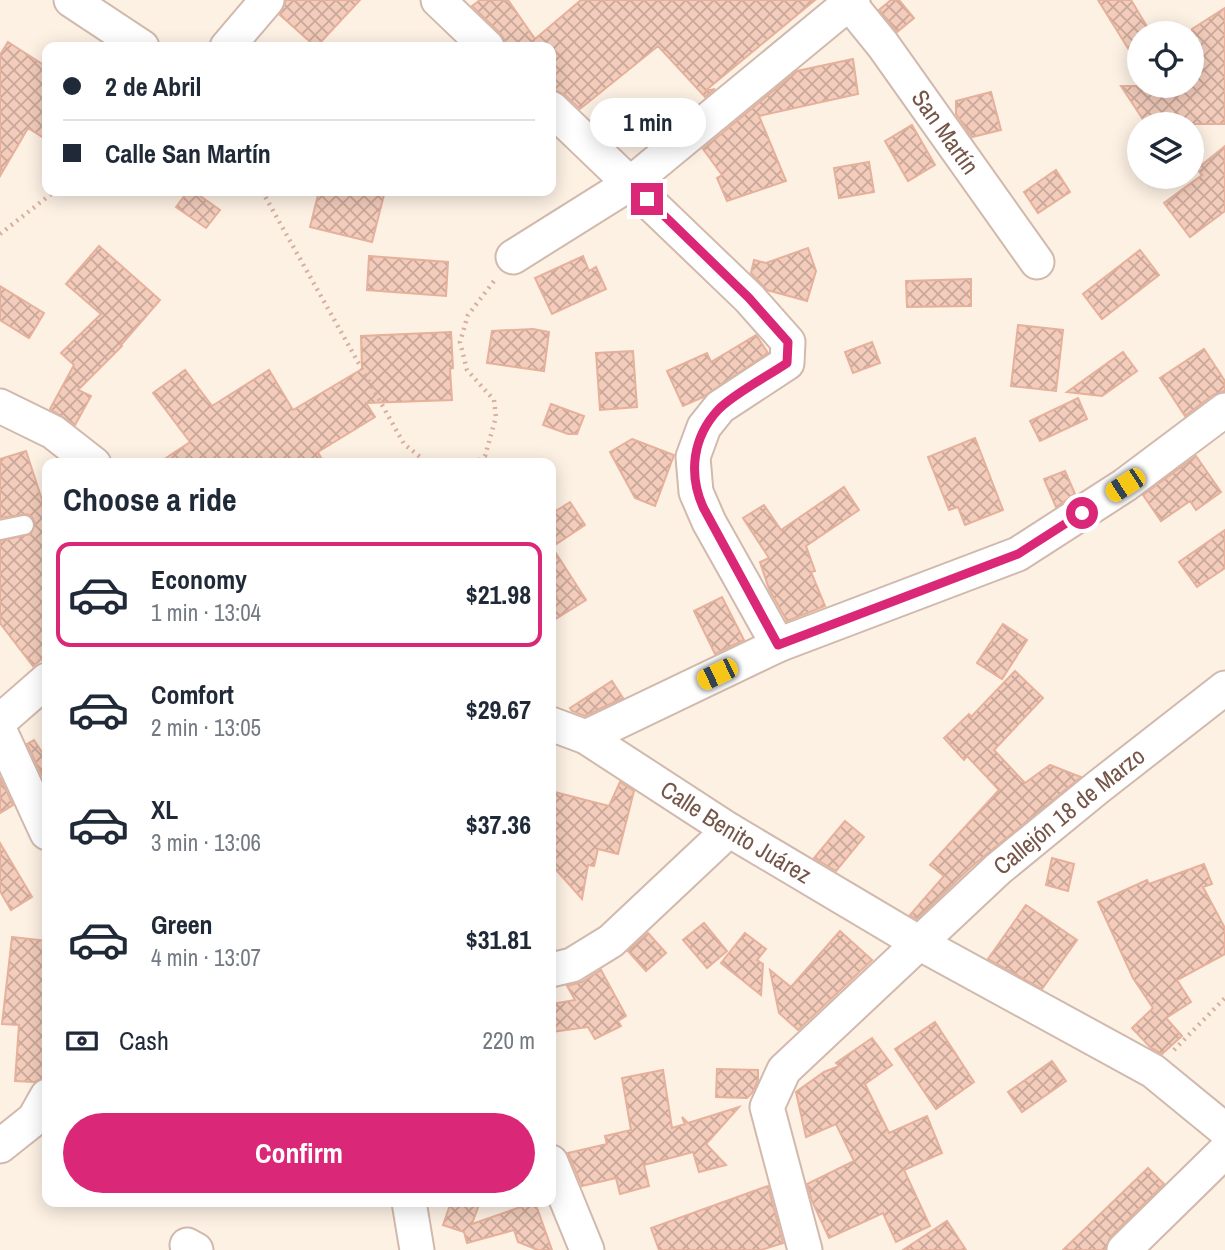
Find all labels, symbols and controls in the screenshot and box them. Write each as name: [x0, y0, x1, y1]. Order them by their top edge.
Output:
map controls: [1127, 21, 1204, 189]
button: locate: [1127, 21, 1204, 98]
text: 2 de Abril: [105, 69, 201, 104]
street label: San Martín: [905, 83, 987, 180]
callout: 1 min: [589, 97, 705, 146]
text: 1 min: [623, 107, 673, 138]
button: layers: [1127, 112, 1204, 189]
text: Calle San Martín: [105, 136, 271, 171]
route end: [631, 183, 663, 215]
car: [1102, 465, 1149, 505]
text: Choose a ride: [63, 478, 237, 521]
route start: [1066, 497, 1098, 529]
text: Economy: [151, 562, 247, 597]
icon: car: [67, 563, 130, 626]
text: $21.98: [466, 577, 531, 612]
text: 1 min · 13:04: [151, 597, 261, 628]
car: [694, 655, 741, 693]
text: Comfort: [151, 677, 234, 712]
icon: car: [67, 678, 130, 741]
text: $29.67: [466, 692, 531, 727]
text: 2 min · 13:05: [151, 712, 261, 743]
street label: Callejón 18 de Marzo: [986, 740, 1151, 881]
street label: Calle Benito Juárez: [655, 773, 818, 890]
text: XL: [151, 792, 178, 827]
icon: car: [67, 793, 130, 856]
text: $37.36: [466, 807, 531, 842]
text: 3 min · 13:06: [151, 827, 261, 858]
text: Green: [151, 907, 213, 942]
icon: car: [67, 908, 130, 971]
text: $31.81: [466, 922, 531, 957]
text: 4 min · 13:07: [151, 942, 261, 973]
icon: cash: [63, 1022, 101, 1060]
text: Cash: [119, 1023, 169, 1058]
text: 220 m: [483, 1025, 535, 1056]
button: Confirm: [63, 1113, 535, 1193]

